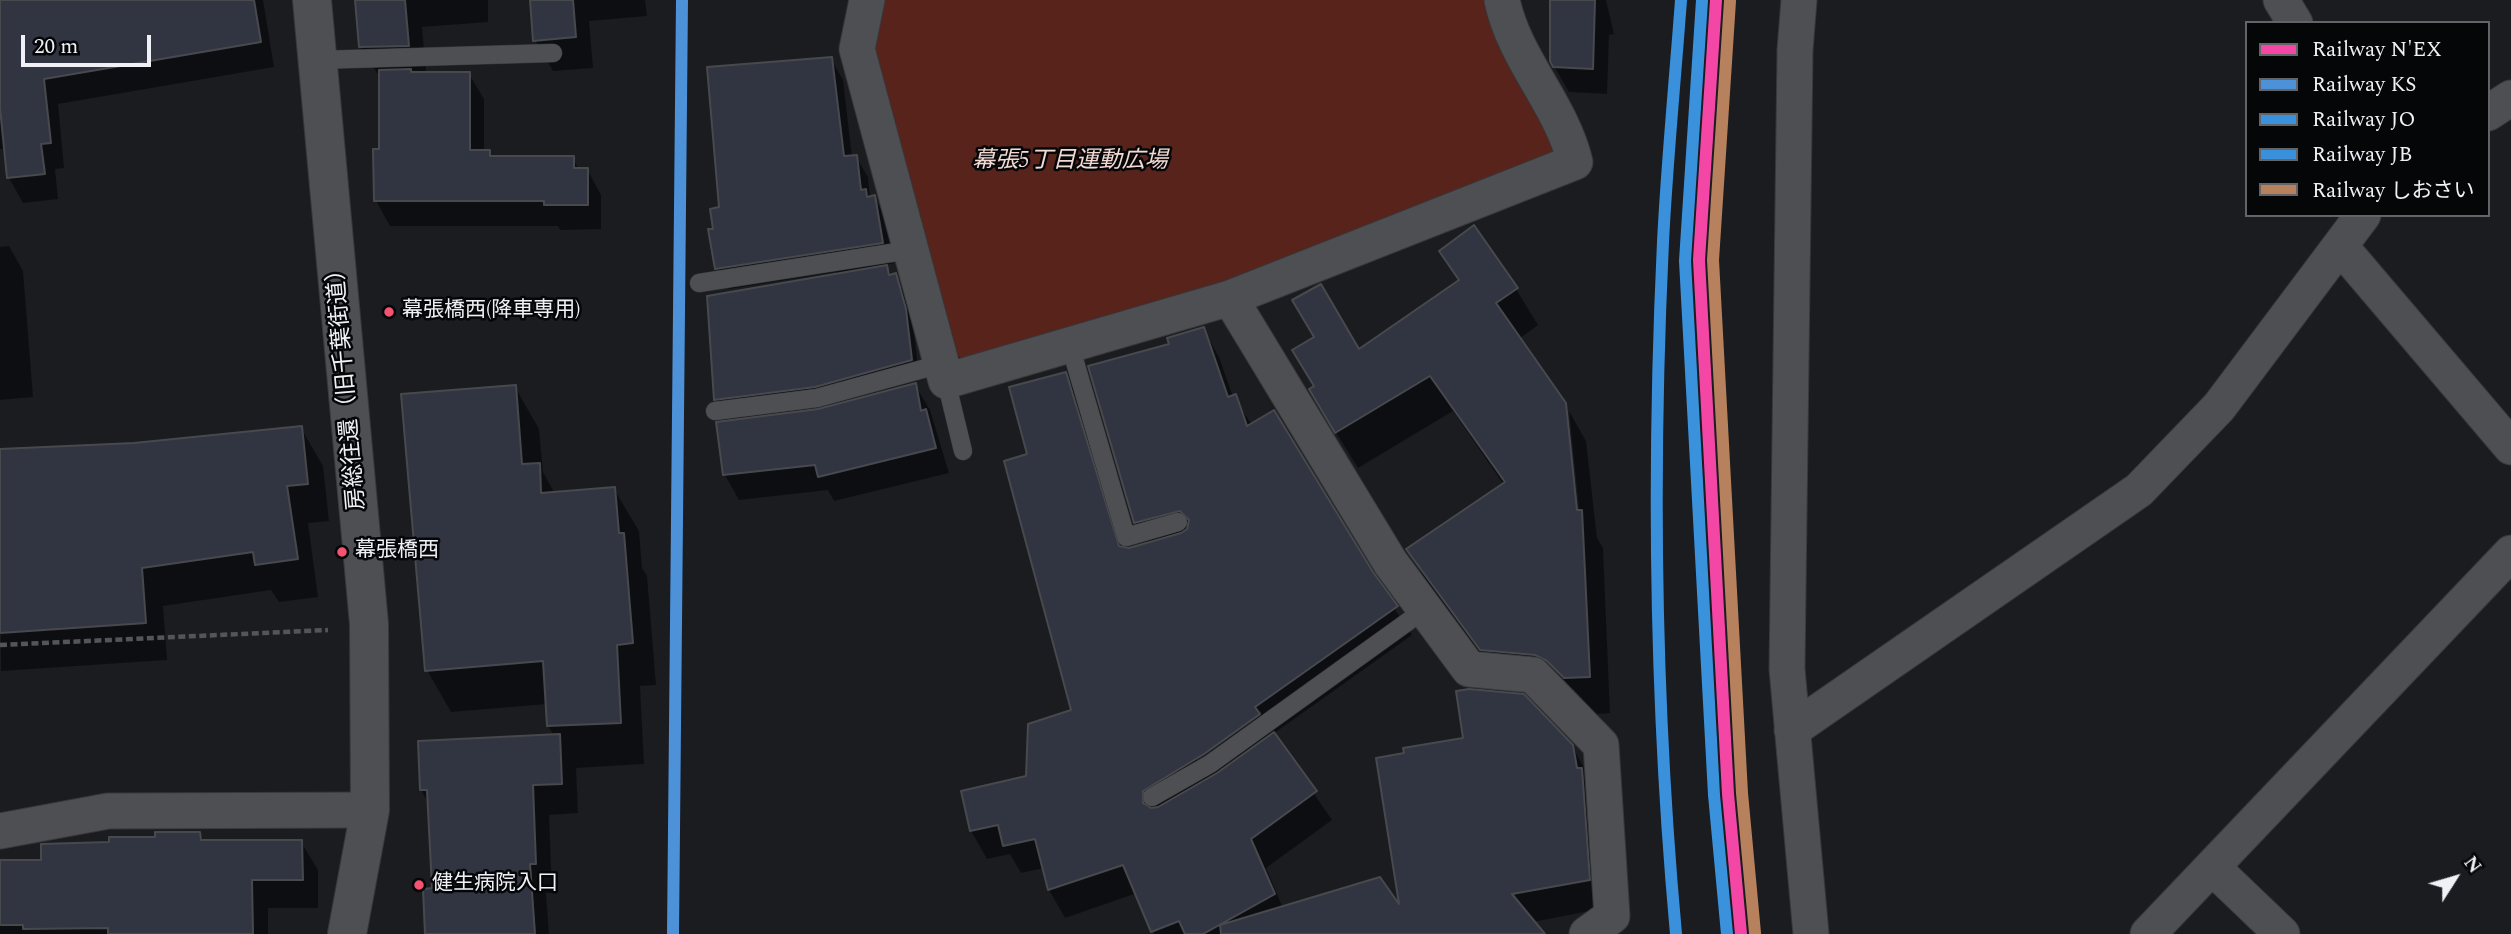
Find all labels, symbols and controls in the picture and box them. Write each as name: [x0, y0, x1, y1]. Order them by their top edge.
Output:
scale bar: [24, 21, 154, 65]
legend: [2245, 21, 2490, 217]
text: 20 m: [34, 31, 78, 63]
text: Railway N'EX: [2312, 34, 2442, 66]
text: Railway KS: [2312, 69, 2416, 101]
text: Railway JO: [2312, 104, 2416, 136]
text: Railway JB: [2312, 139, 2412, 171]
park label: 幕張5丁目運動広場: [972, 148, 1168, 176]
text: Railway しおさい: [2312, 175, 2474, 207]
street label: 房総往還（旧千葉街道）: [323, 257, 373, 511]
place label: 幕張橋西(降車専用): [402, 299, 580, 325]
marker: 幕張橋西(降車専用): [382, 305, 396, 319]
place label: 幕張橋西: [355, 539, 439, 565]
marker: 幕張橋西: [335, 545, 349, 559]
north arrow: [2420, 843, 2490, 913]
text: N: [2456, 850, 2488, 880]
place label: 健生病院入口: [432, 872, 558, 898]
marker: 健生病院入口: [412, 878, 426, 892]

